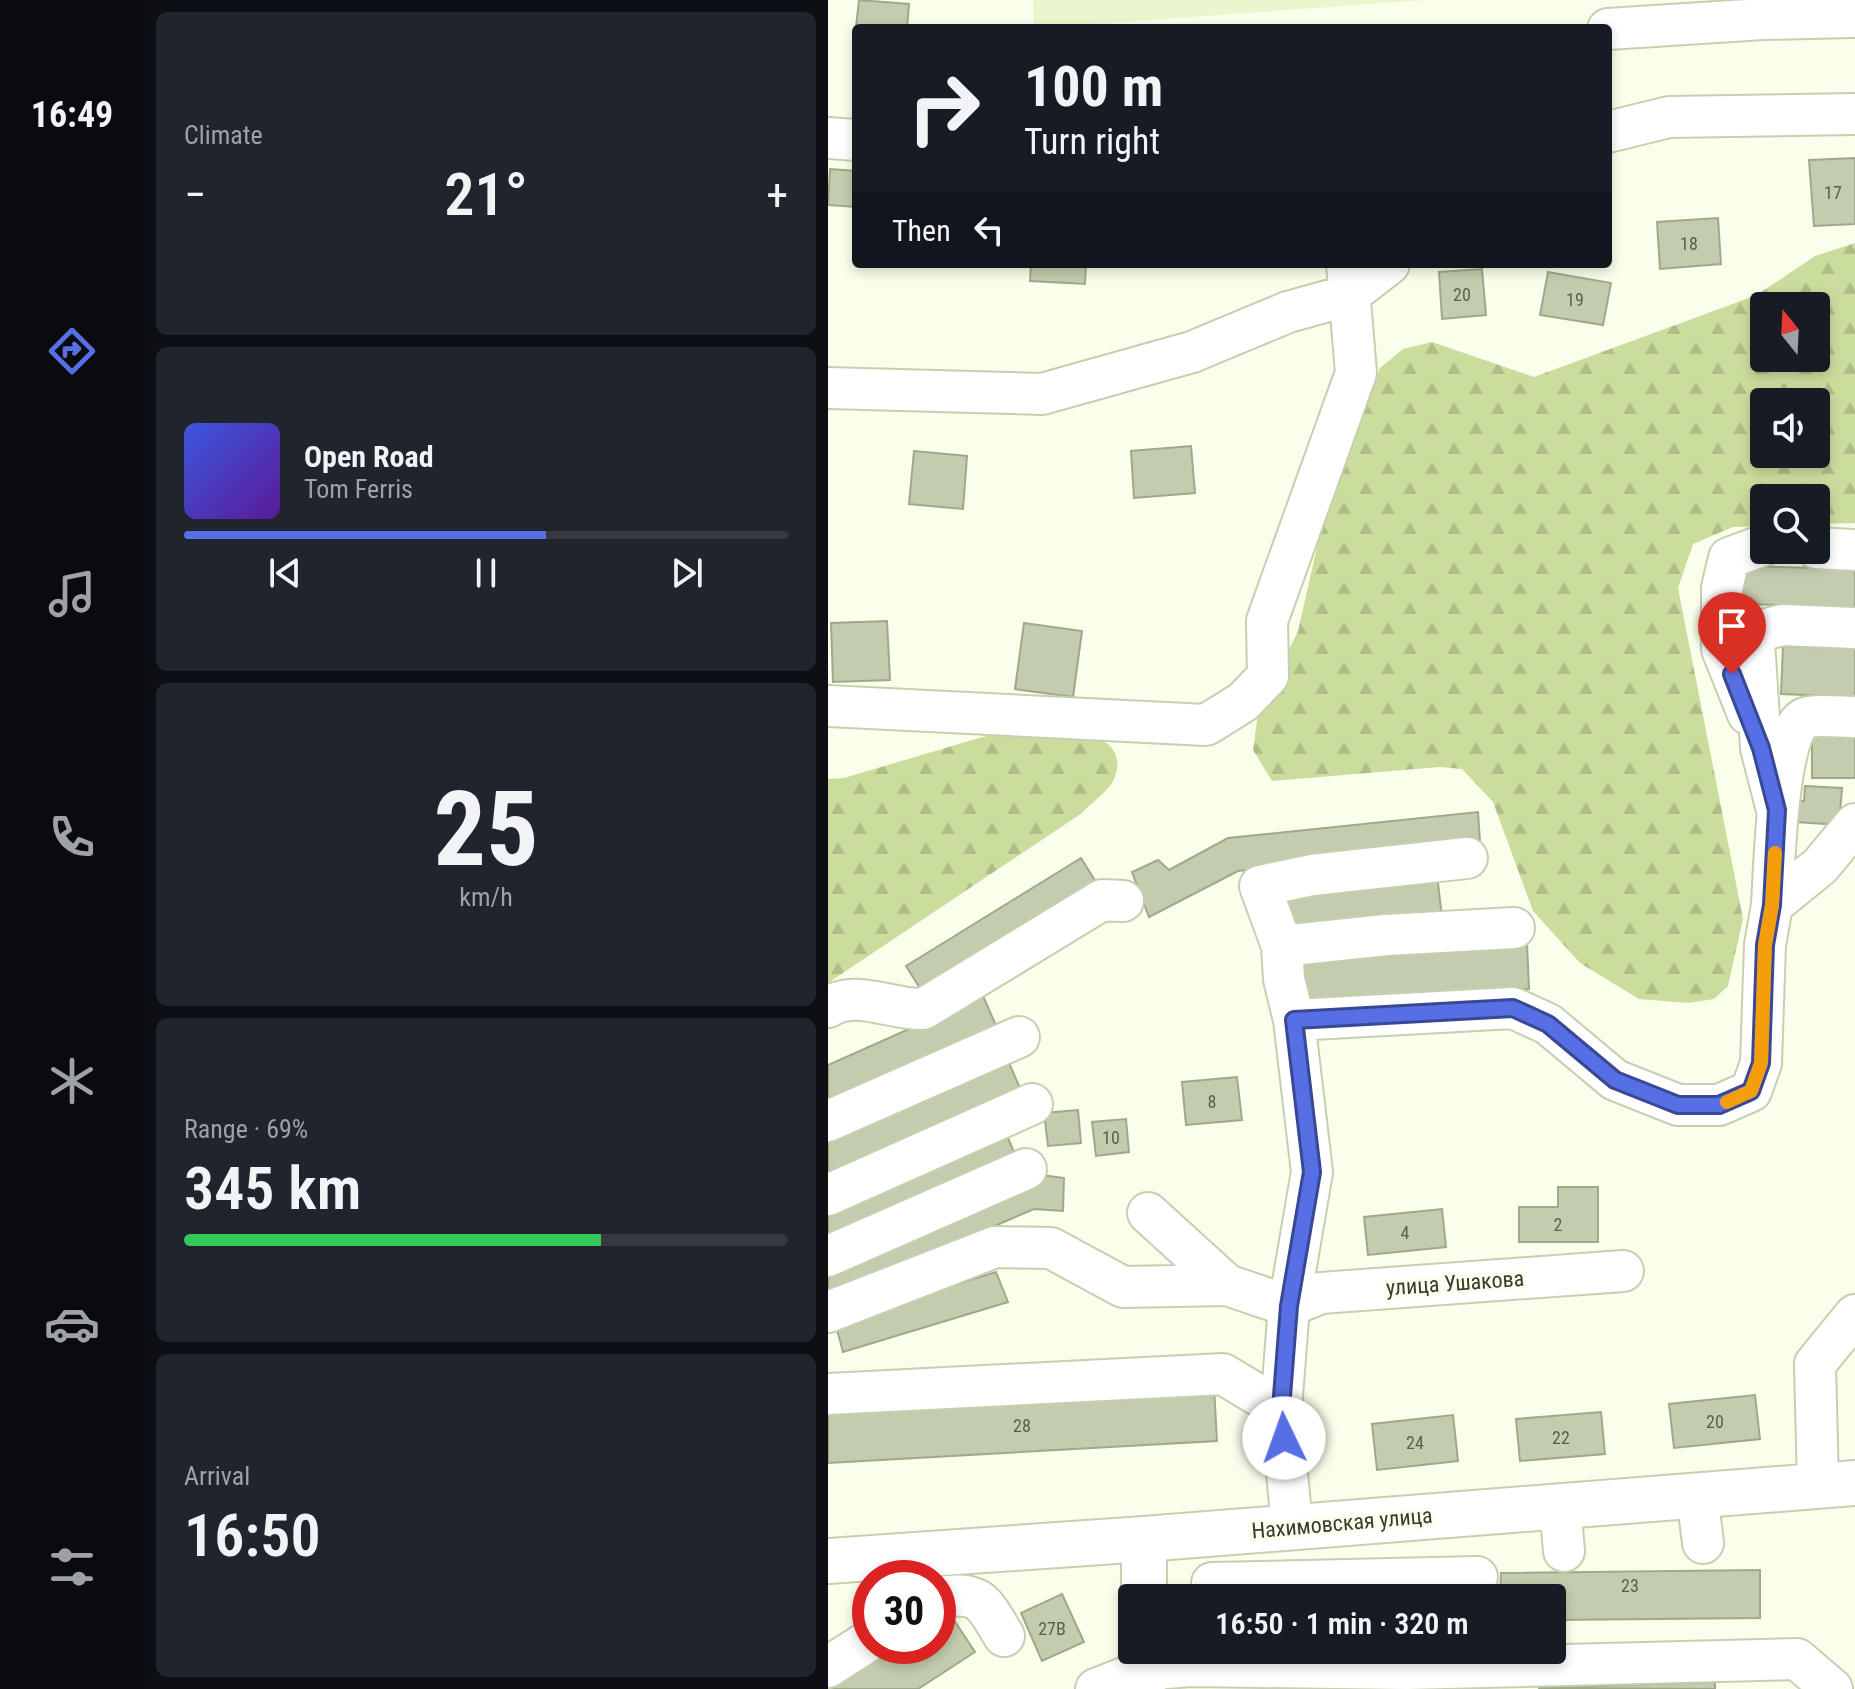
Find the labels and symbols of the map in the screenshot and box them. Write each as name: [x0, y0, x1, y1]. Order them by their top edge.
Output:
house number: 17: [1824, 182, 1842, 203]
house number: 18: [1680, 233, 1698, 254]
house number: 20: [1453, 284, 1471, 305]
house number: 19: [1566, 289, 1584, 310]
north arrow: [1750, 292, 1830, 372]
pin: [1698, 592, 1766, 674]
house number: 8: [1208, 1091, 1216, 1112]
house number: 10: [1102, 1127, 1120, 1148]
house number: 2: [1554, 1214, 1563, 1235]
house number: 4: [1401, 1222, 1410, 1243]
street label: улица Ушакова: [1385, 1266, 1525, 1300]
position arrow: [1242, 1396, 1326, 1480]
house number: 20: [1706, 1411, 1724, 1432]
house number: 28: [1013, 1415, 1031, 1436]
house number: 22: [1552, 1427, 1570, 1448]
house number: 24: [1406, 1432, 1424, 1453]
street label: Нахимовская улица: [1250, 1503, 1434, 1543]
speed limit sign: 30: [852, 1560, 956, 1664]
house number: 23: [1621, 1575, 1639, 1596]
house number: 27В: [1038, 1618, 1066, 1639]

